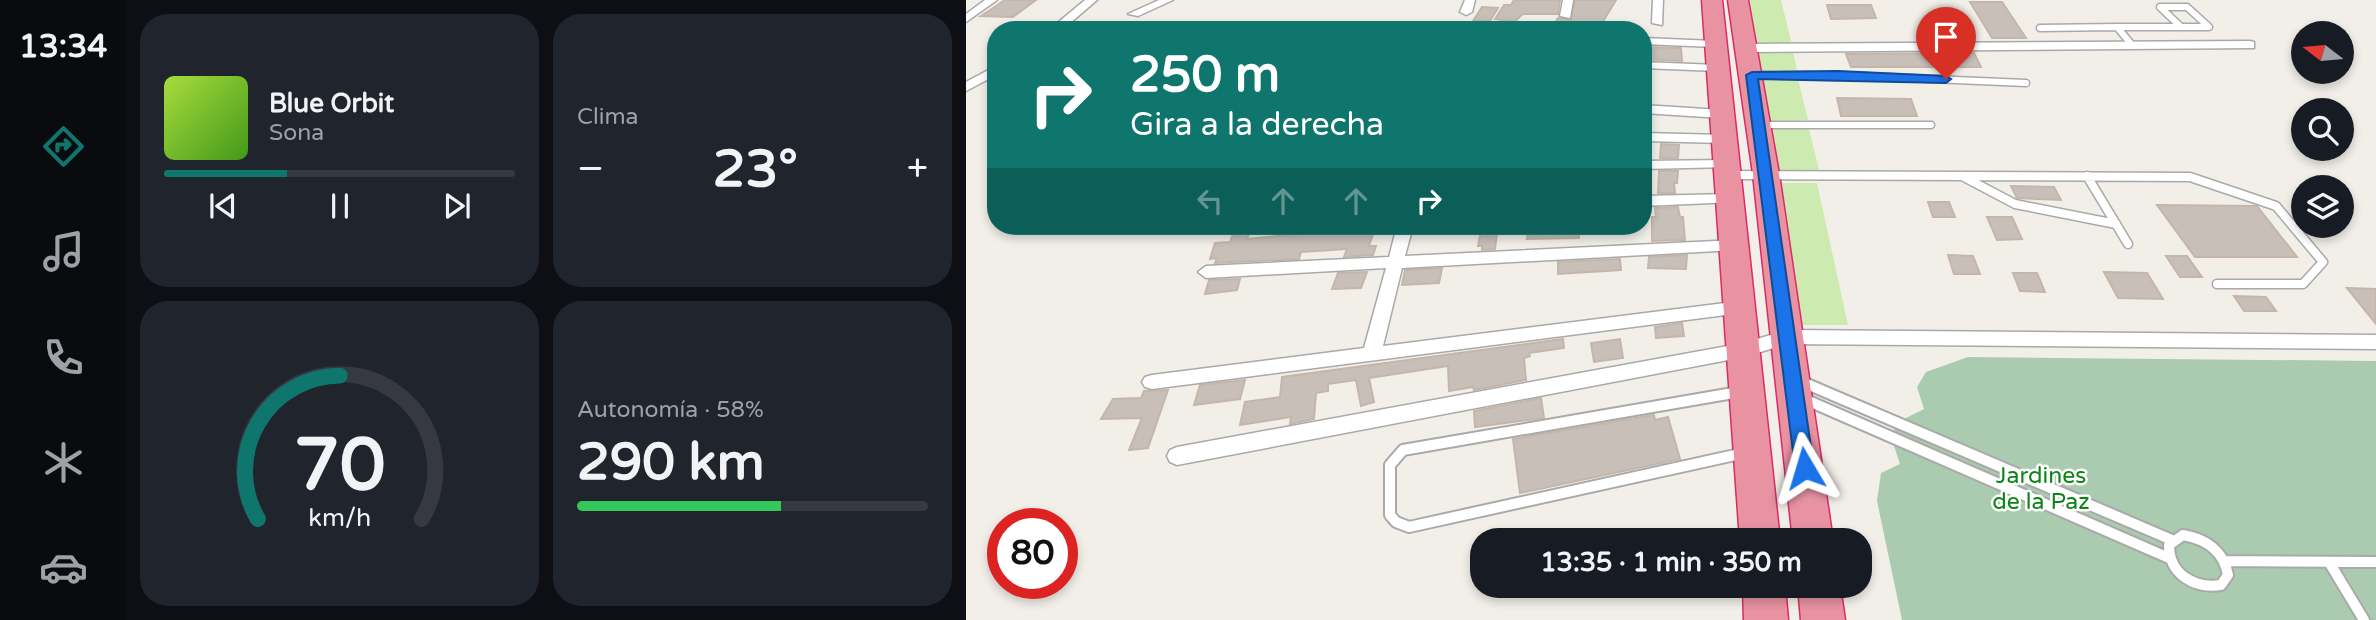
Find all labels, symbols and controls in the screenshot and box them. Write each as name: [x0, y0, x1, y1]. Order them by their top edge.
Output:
pin: [1916, 7, 1976, 79]
icon: arrive: [1927, 18, 1965, 56]
north arrow: [2291, 21, 2354, 84]
map controls: [2291, 21, 2354, 238]
text: 13:34: [19, 28, 107, 66]
text: 250 m: [1130, 46, 1280, 105]
icon: right: [1015, 49, 1106, 140]
text: Blue Orbit: [269, 88, 394, 119]
button: search: [2291, 98, 2354, 161]
text: Clima: [577, 103, 638, 131]
text: Gira a la derecha: [1130, 106, 1384, 144]
text: Sona: [269, 119, 324, 147]
icon: directions: [39, 122, 88, 171]
text: 23°: [713, 138, 798, 201]
text: −: [577, 146, 604, 192]
text: +: [907, 146, 928, 192]
button: layers: [2291, 175, 2354, 238]
icon: left: [1191, 182, 1229, 220]
icon: ahead: [1264, 182, 1302, 220]
icon: ahead: [1337, 182, 1375, 220]
icon: right: [1410, 182, 1448, 220]
icon: previous: [204, 187, 242, 225]
icon: pause: [321, 187, 359, 225]
icon: next: [438, 187, 476, 225]
icon: music: [39, 227, 88, 276]
icon: phone: [39, 333, 88, 382]
text: Autonomía · 58%: [577, 396, 764, 424]
text: 70: [294, 423, 385, 511]
text: 290 km: [577, 431, 765, 494]
position arrow: [1768, 431, 1842, 505]
icon: climate: [39, 438, 88, 487]
park label: Jardines de la Paz: [1992, 462, 2090, 516]
text: km/h: [308, 503, 371, 533]
speed limit sign: 80: [987, 508, 1078, 599]
icon: car: [39, 543, 88, 592]
text: 13:35 · 1 min · 350 m: [1540, 547, 1802, 578]

